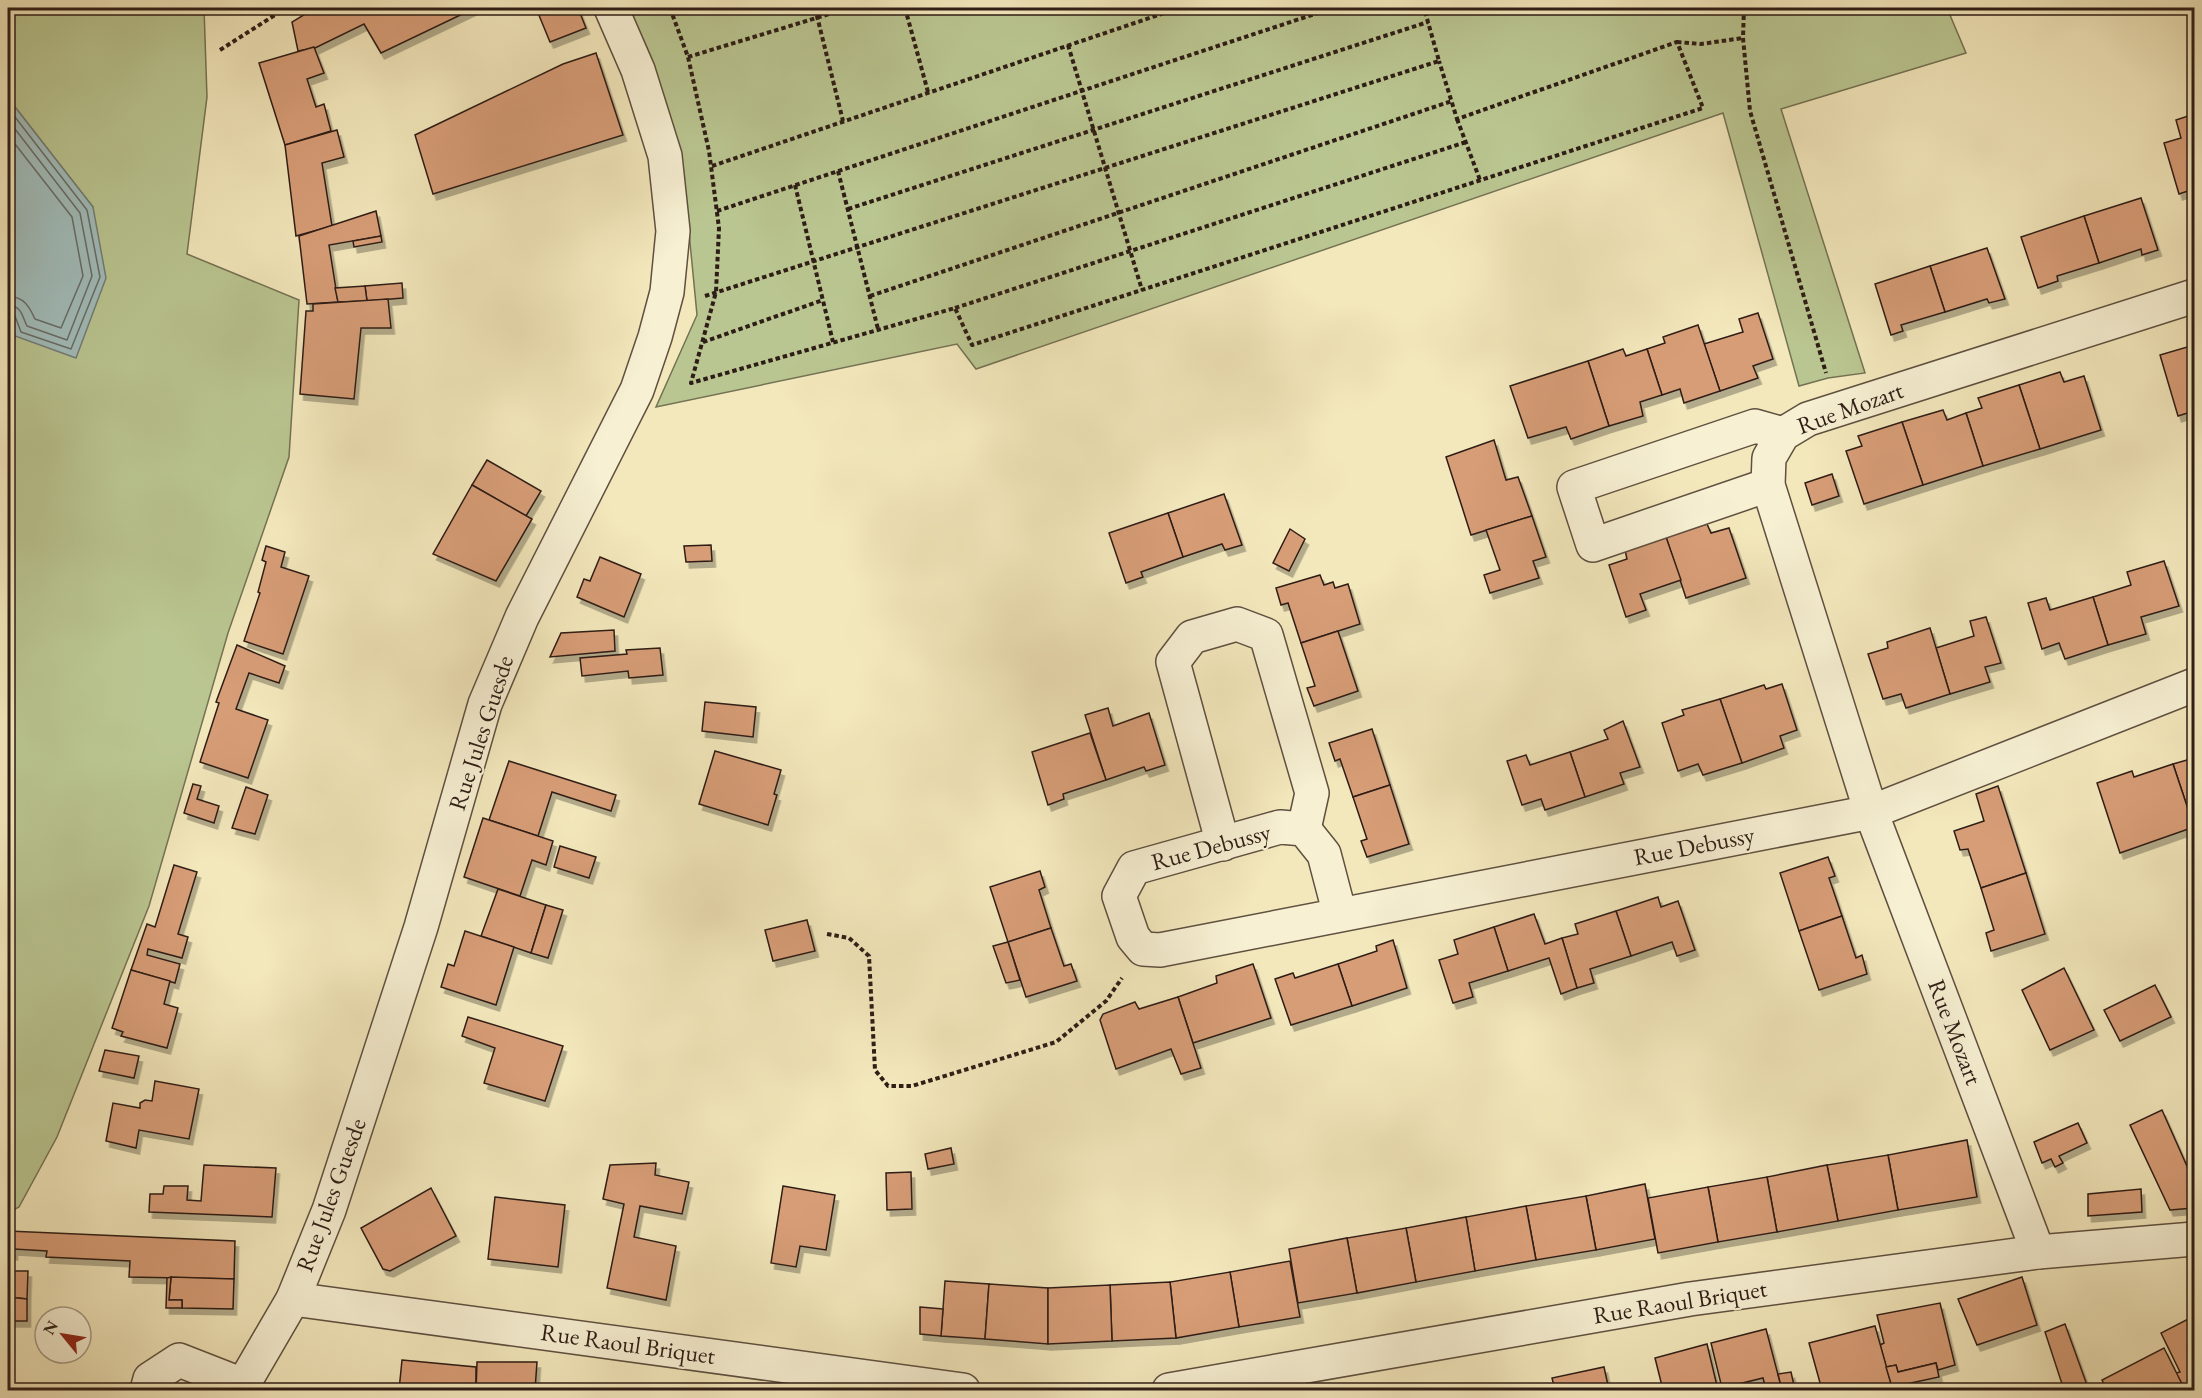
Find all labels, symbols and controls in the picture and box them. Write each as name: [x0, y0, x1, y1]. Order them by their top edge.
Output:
street label: Rue Mozart: [1792, 374, 1908, 441]
street label: Rue Jules Guesde: [441, 651, 520, 814]
street label: Rue Debussy: [1148, 816, 1274, 877]
street label: Rue Debussy: [1631, 819, 1757, 872]
street label: Rue Mozart: [1921, 975, 1990, 1090]
street label: Rue Jules Guesde: [288, 1114, 373, 1276]
street label: Rue Raoul Briquet: [1591, 1272, 1770, 1331]
north arrow: [33, 1305, 93, 1365]
street label: Rue Raoul Briquet: [539, 1316, 718, 1371]
text: N: [38, 1317, 63, 1339]

